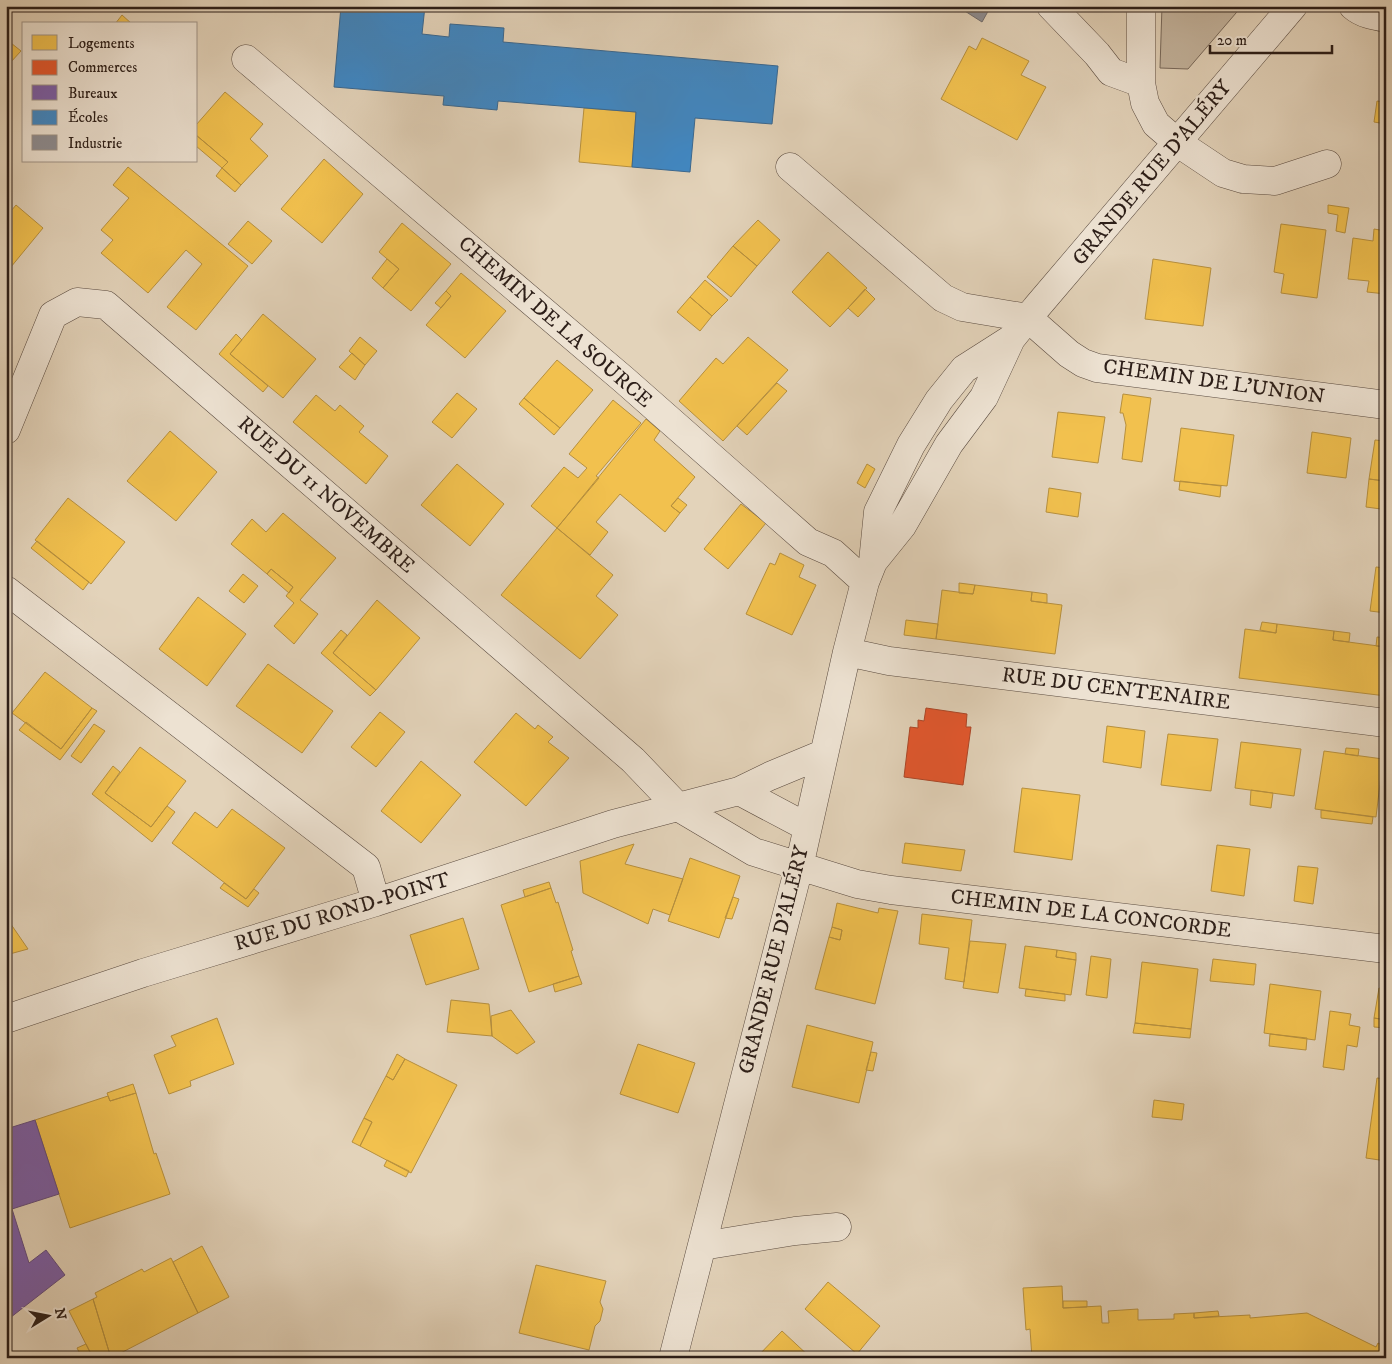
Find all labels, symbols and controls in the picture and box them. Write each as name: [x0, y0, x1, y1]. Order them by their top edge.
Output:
legend: [22, 22, 198, 162]
scale bar: [1210, 22, 1332, 54]
text: 20 m: [1217, 31, 1247, 50]
text: Logements: [68, 34, 135, 53]
text: Commerces: [68, 58, 137, 77]
street label: GRANDE RUE D'ALÉRY: [1066, 74, 1238, 271]
text: Bureaux: [68, 84, 118, 103]
text: Écoles: [68, 108, 108, 127]
text: Industrie: [68, 134, 122, 153]
street label: CHEMIN DE LA SOURCE: [453, 231, 658, 414]
street label: CHEMIN DE L'UNION: [1102, 354, 1326, 410]
street label: RUE DU 11 NOVEMBRE: [232, 411, 420, 579]
street label: RUE DU CENTENAIRE: [1000, 662, 1232, 716]
street label: GRANDE RUE D'ALÉRY: [732, 842, 815, 1077]
street label: RUE DU ROND-POINT: [231, 867, 453, 957]
street label: CHEMIN DE LA CONCORDE: [949, 884, 1233, 944]
north arrow: [22, 1292, 72, 1342]
text: N: [50, 1307, 70, 1322]

